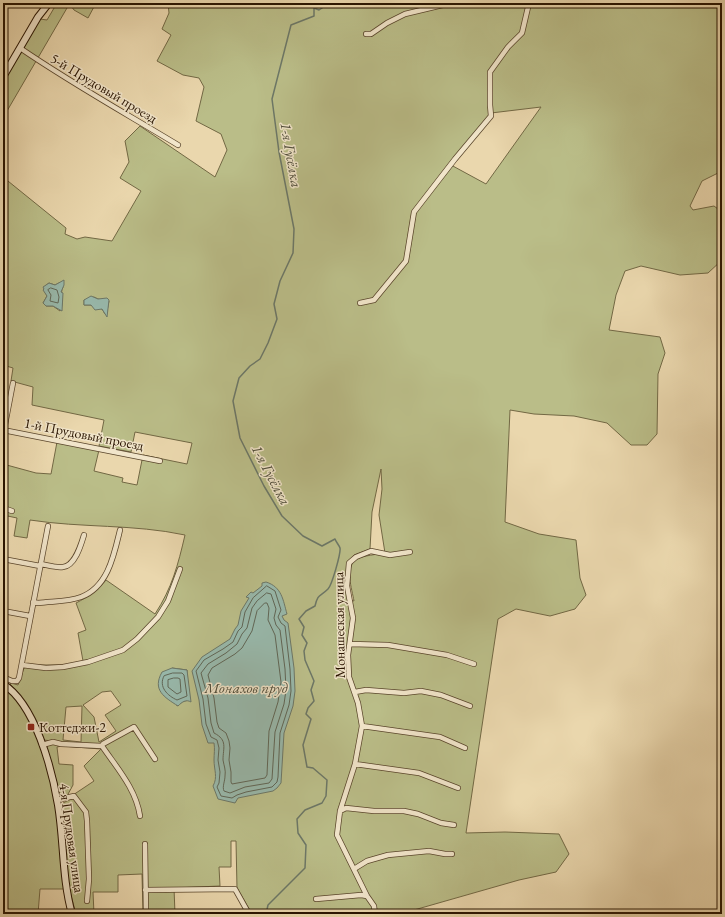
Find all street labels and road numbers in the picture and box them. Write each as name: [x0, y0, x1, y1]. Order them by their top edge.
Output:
street label: 5-й Прудовый проезд: [47, 49, 161, 127]
street label: 1-й Прудовый проезд: [23, 414, 146, 455]
street label: Монашеская улица: [329, 571, 349, 678]
street label: 4-я Прудовая улица: [55, 782, 89, 894]

